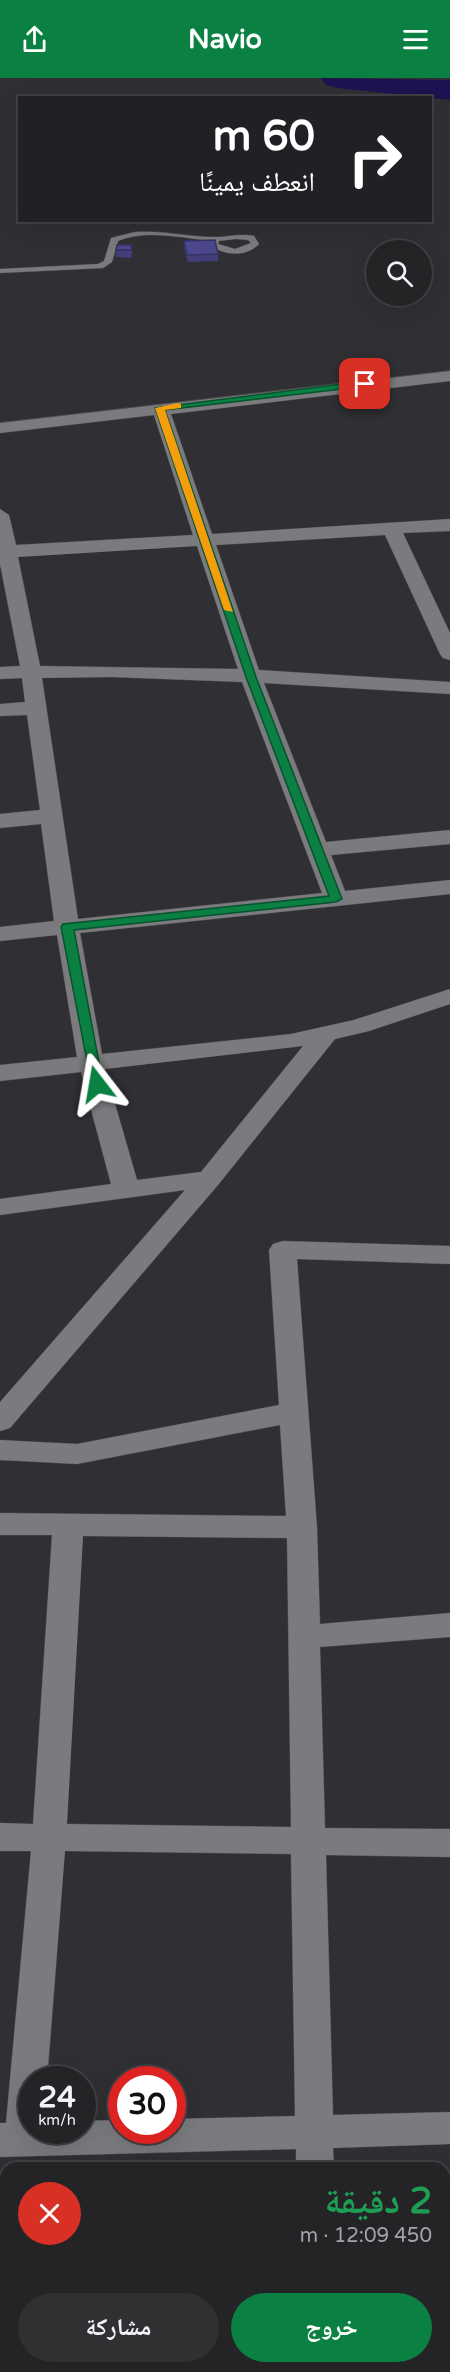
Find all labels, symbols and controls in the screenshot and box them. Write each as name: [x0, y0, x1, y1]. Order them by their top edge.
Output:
icon: share: [18, 23, 51, 56]
text: Navio: [188, 23, 262, 56]
icon: menu: [399, 23, 432, 56]
text: 60 m: [213, 111, 315, 162]
icon: right: [336, 120, 414, 198]
text: انعطف يمينًا: [199, 166, 315, 199]
map controls: [366, 240, 432, 306]
button: search: [366, 240, 432, 306]
pin: [339, 358, 390, 409]
icon: arrive: [348, 367, 381, 400]
position arrow: [65, 1052, 129, 1116]
speed limit sign: 30: [108, 2066, 186, 2144]
text: 24: [38, 2079, 76, 2116]
text: km/h: [38, 2111, 76, 2129]
text: 2 دقيقة: [324, 2180, 432, 2223]
button: close: [18, 2182, 81, 2245]
text: 450 m · 12:09: [300, 2224, 432, 2248]
button: مشاركة: [18, 2293, 219, 2362]
button: خروج: [231, 2293, 432, 2362]

